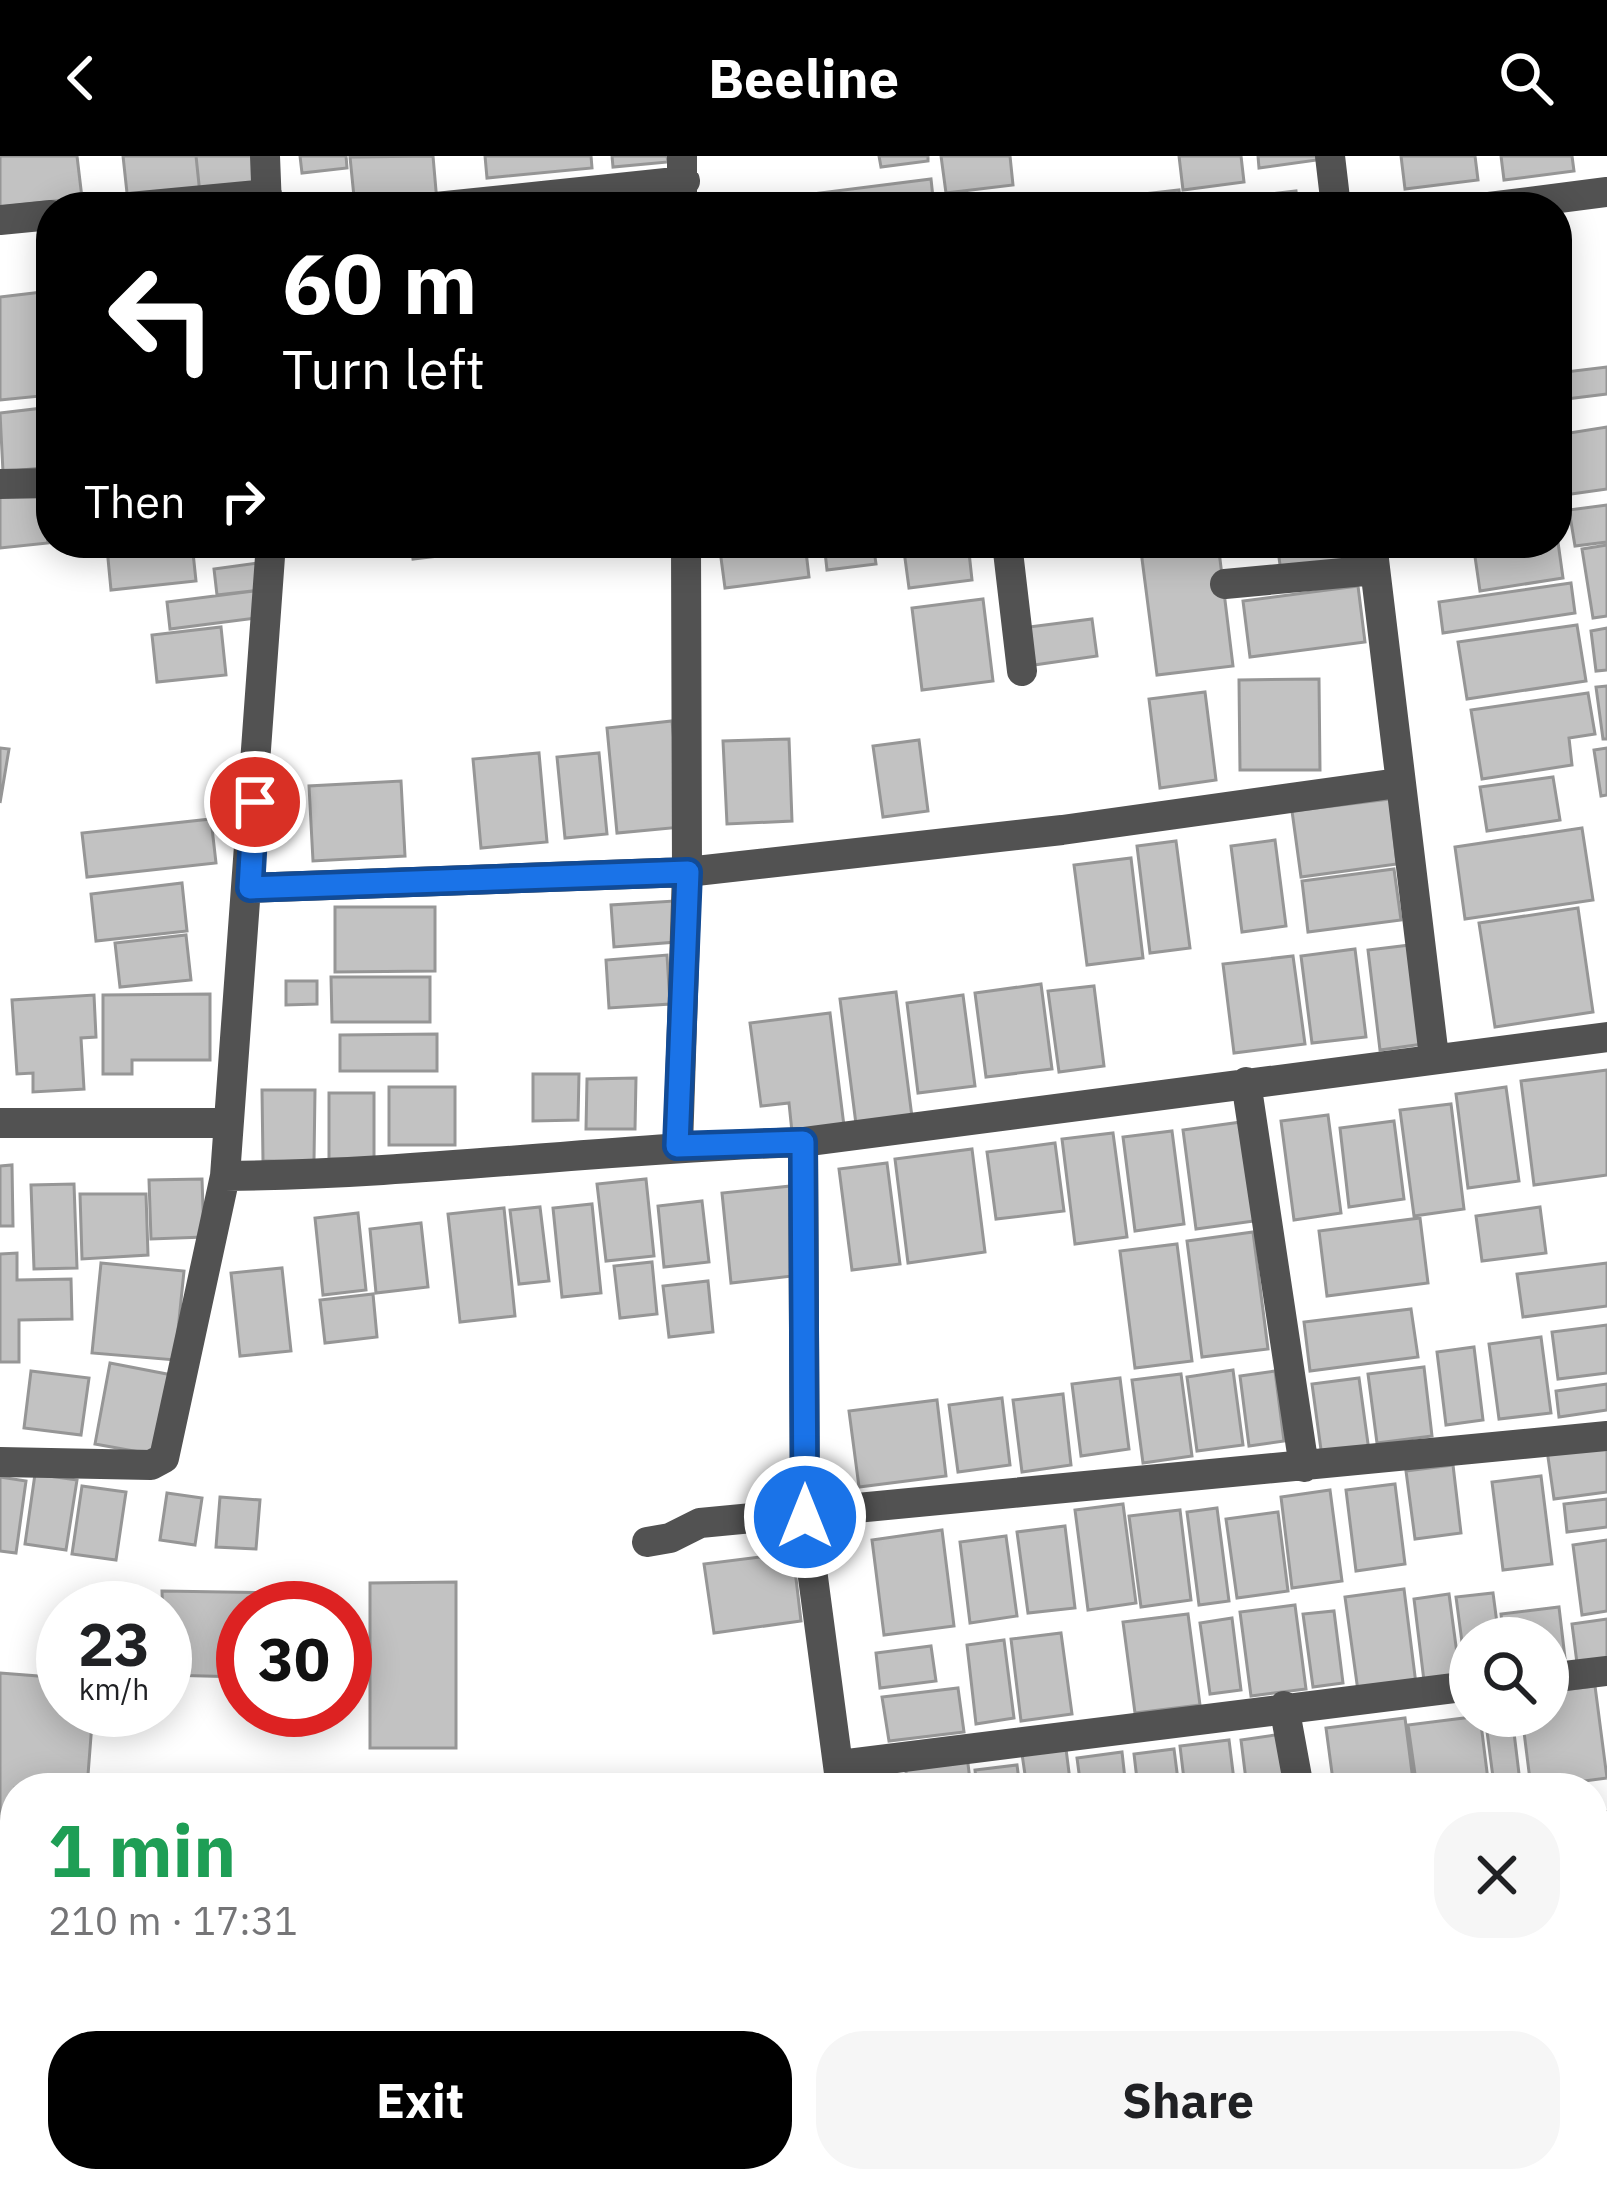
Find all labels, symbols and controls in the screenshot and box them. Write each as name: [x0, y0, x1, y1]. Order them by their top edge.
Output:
text: Beeline: [708, 43, 899, 113]
icon: back: [48, 45, 114, 111]
icon: search: [1493, 45, 1559, 111]
text: 60 m: [282, 228, 478, 337]
icon: left: [84, 240, 240, 396]
text: Turn left: [282, 334, 485, 404]
icon: right: [210, 468, 276, 534]
text: Then: [84, 472, 186, 530]
pin: [204, 751, 306, 853]
icon: arrive: [222, 769, 288, 835]
position arrow: [742, 1454, 868, 1580]
speed limit sign: 30: [216, 1581, 372, 1737]
text: 23: [78, 1604, 150, 1683]
map controls: [1449, 1617, 1569, 1737]
button: search: [1449, 1617, 1569, 1737]
text: km/h: [79, 1669, 149, 1708]
text: 1 min: [48, 1803, 236, 1897]
button: close: [1434, 1812, 1560, 1938]
text: 210 m · 17:31: [48, 1895, 298, 1946]
button: Exit: [48, 2031, 792, 2169]
button: Share: [816, 2031, 1560, 2169]

